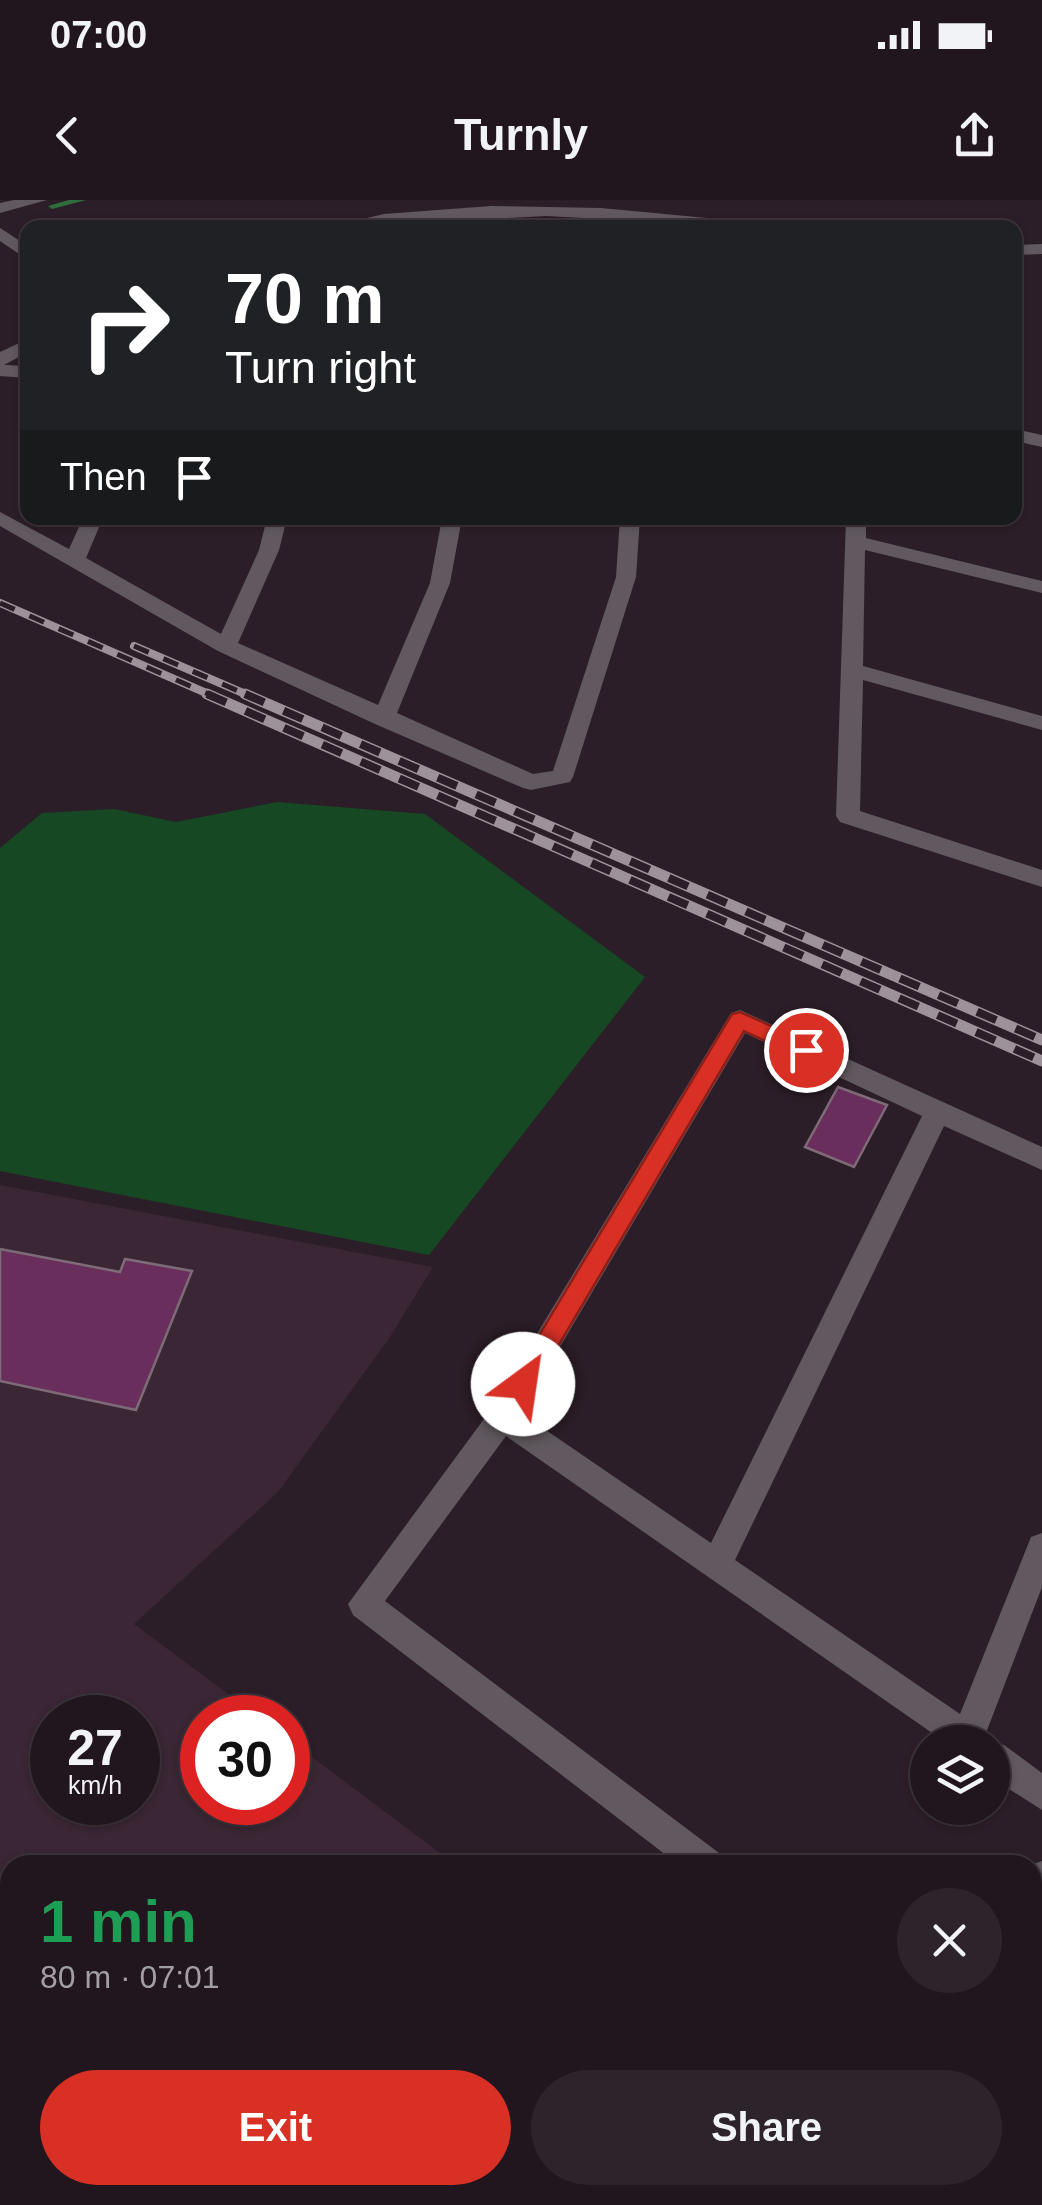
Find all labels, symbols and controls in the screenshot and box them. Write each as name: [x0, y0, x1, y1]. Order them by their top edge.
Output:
text: 07:00: [50, 14, 147, 56]
icon: back: [40, 108, 95, 163]
icon: share: [947, 108, 1002, 163]
text: Turnly: [454, 109, 588, 160]
icon: right: [60, 260, 190, 390]
text: 70 m: [225, 260, 385, 338]
text: Turn right: [225, 342, 416, 393]
icon: arrive: [167, 450, 222, 505]
text: Then: [60, 456, 147, 498]
pin: [764, 1008, 849, 1093]
icon: arrive: [779, 1023, 834, 1078]
position arrow: [471, 1332, 575, 1436]
speed limit sign: 30: [180, 1695, 310, 1825]
text: 27: [67, 1720, 123, 1776]
map controls: [910, 1725, 1010, 1825]
button: layers: [910, 1725, 1010, 1825]
text: km/h: [68, 1771, 122, 1799]
text: 1 min: [40, 1888, 197, 1955]
button: close: [897, 1888, 1002, 1993]
text: 80 m · 07:01: [40, 1959, 220, 1995]
button: Exit: [40, 2070, 511, 2185]
button: Share: [531, 2070, 1002, 2185]

